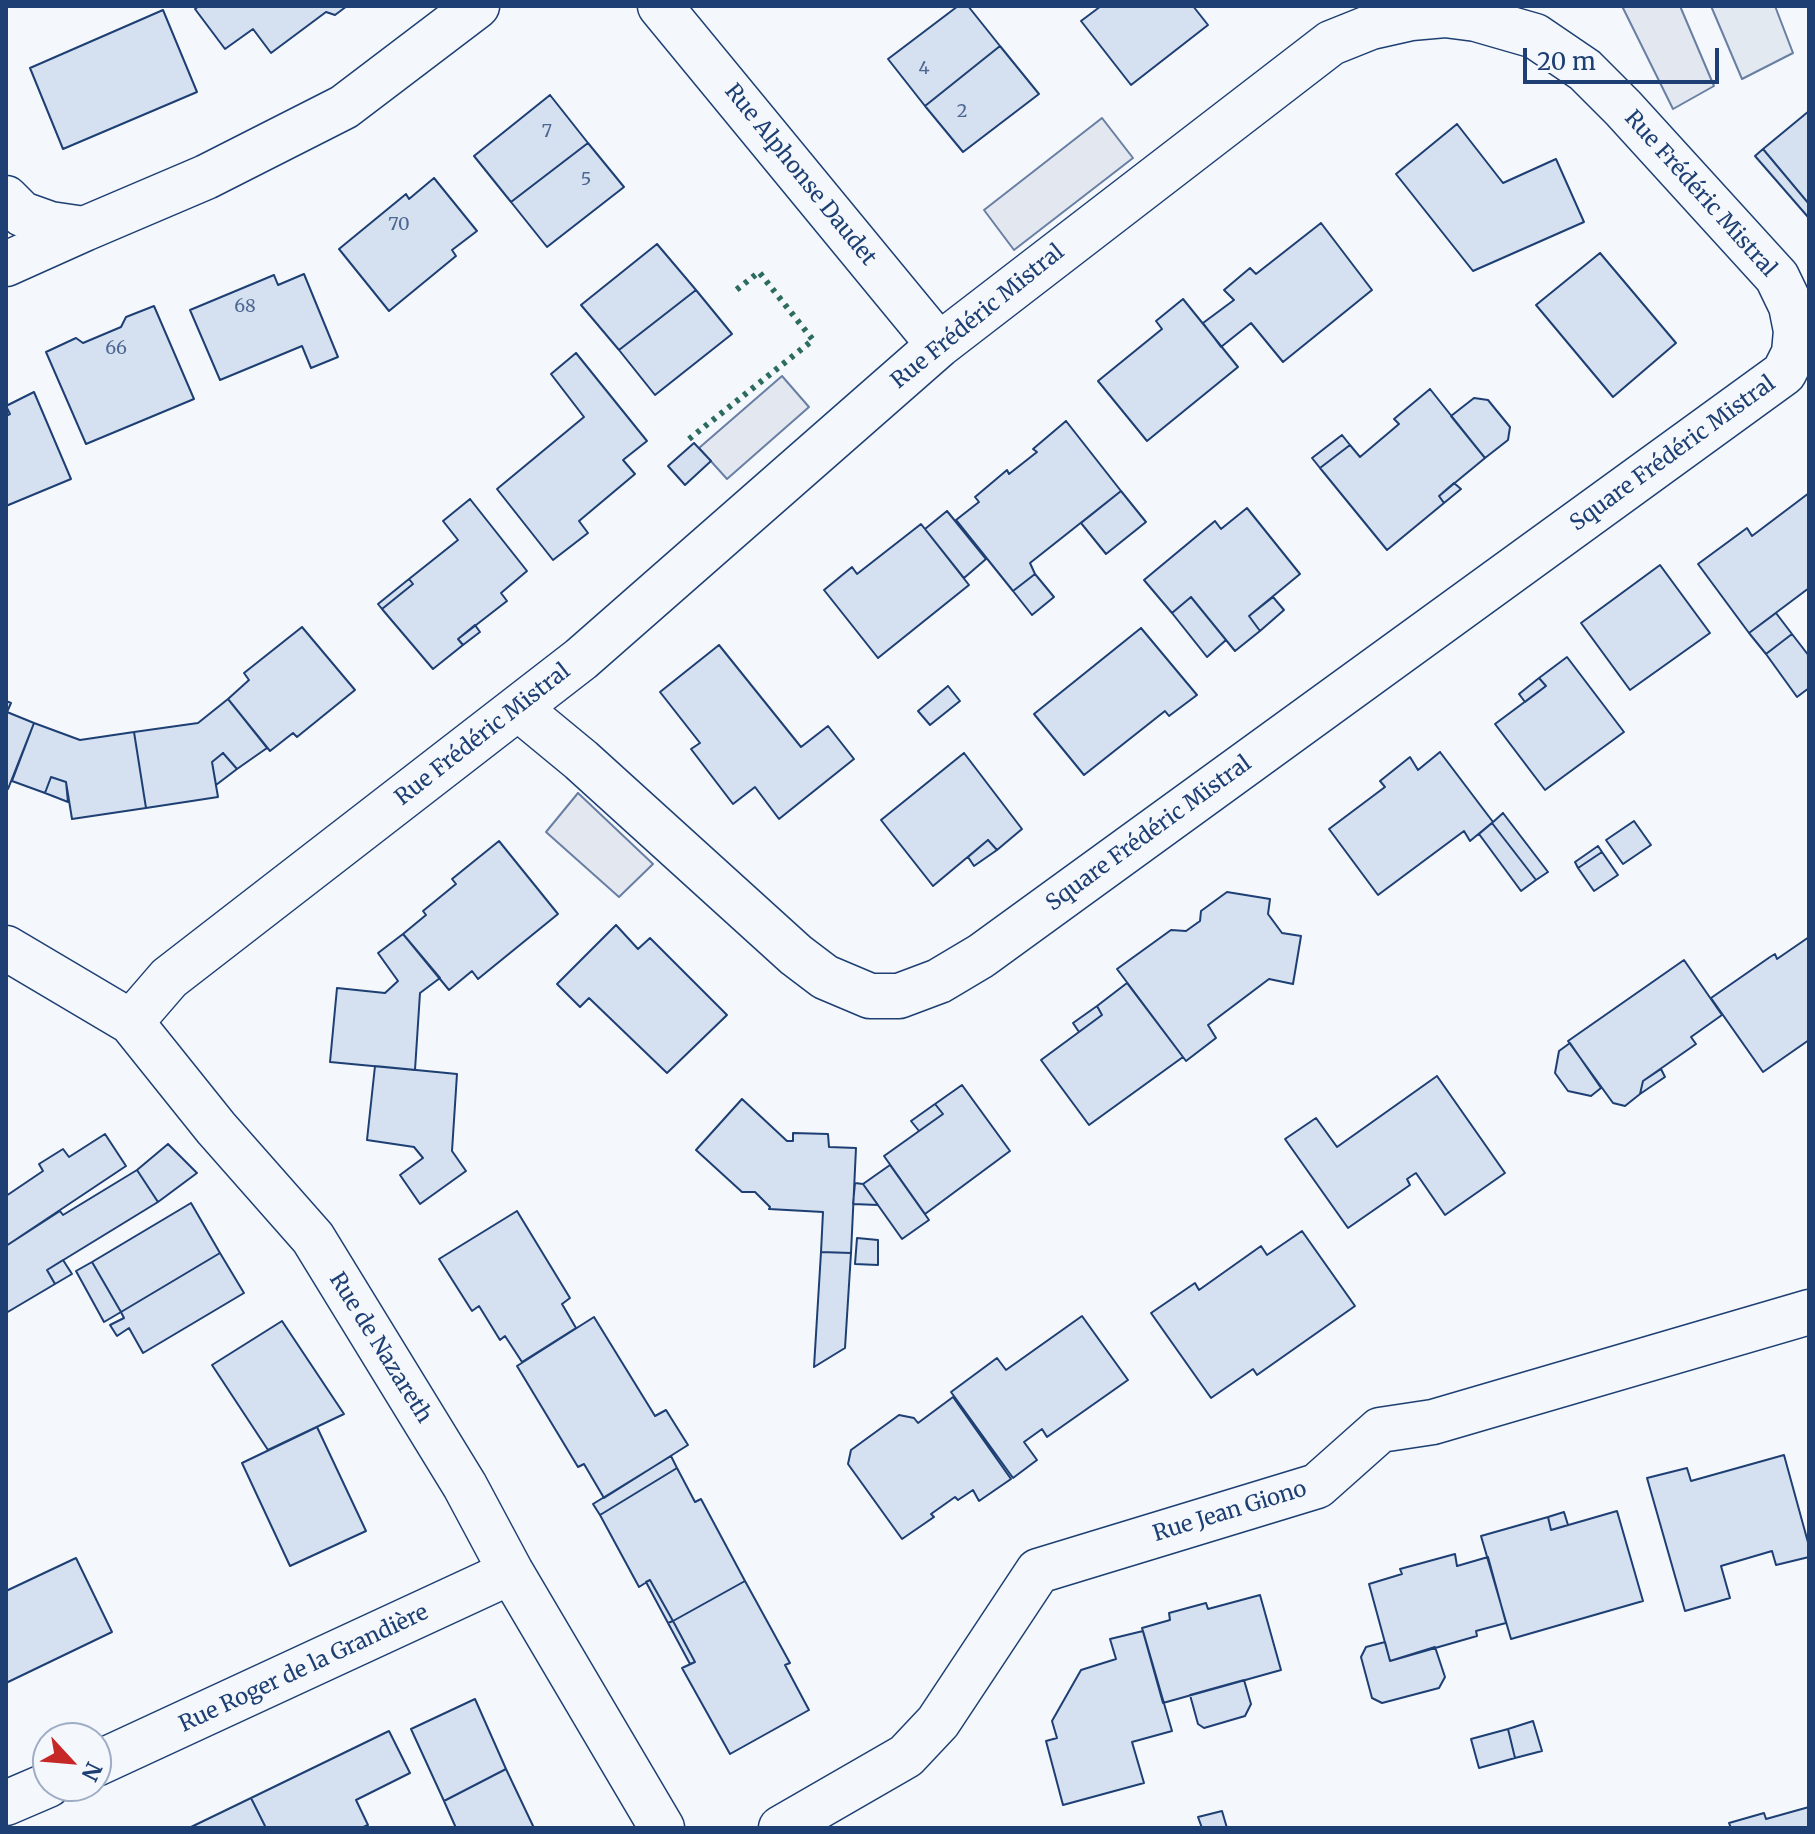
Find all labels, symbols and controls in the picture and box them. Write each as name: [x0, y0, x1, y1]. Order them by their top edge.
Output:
scale bar: [1527, 32, 1723, 82]
text: 20 m: [1537, 46, 1596, 77]
house number: 4: [918, 58, 930, 80]
street label: Rue Alphonse Daudet: [719, 79, 881, 271]
house number: 2: [957, 101, 967, 123]
street label: Rue Frédéric Mistral: [1618, 105, 1782, 283]
house number: 7: [542, 121, 552, 143]
house number: 5: [581, 169, 591, 191]
house number: 70: [388, 214, 410, 236]
street label: Rue Frédéric Mistral: [886, 239, 1070, 395]
house number: 68: [234, 296, 256, 318]
house number: 66: [105, 338, 127, 360]
street label: Square Frédéric Mistral: [1565, 371, 1781, 537]
street label: Rue Frédéric Mistral: [390, 659, 576, 811]
street label: Square Frédéric Mistral: [1041, 751, 1257, 917]
street label: Rue de Nazareth: [323, 1268, 437, 1428]
street label: Rue Jean Giono: [1150, 1476, 1310, 1548]
street label: Rue Roger de la Grandière: [175, 1600, 433, 1738]
north arrow: [32, 1722, 112, 1802]
text: N: [75, 1758, 108, 1786]

